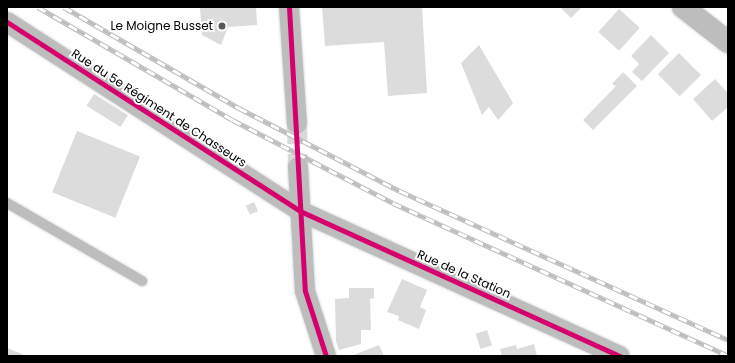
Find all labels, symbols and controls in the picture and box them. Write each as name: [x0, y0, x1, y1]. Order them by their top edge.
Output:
place label: Le Moigne Busset: [110, 19, 213, 33]
marker: Le Moigne Busset: [216, 20, 228, 32]
street label: Rue du 5e Régiment de Chasseurs: [69, 46, 249, 170]
street label: Rue de la Station: [415, 247, 513, 301]

